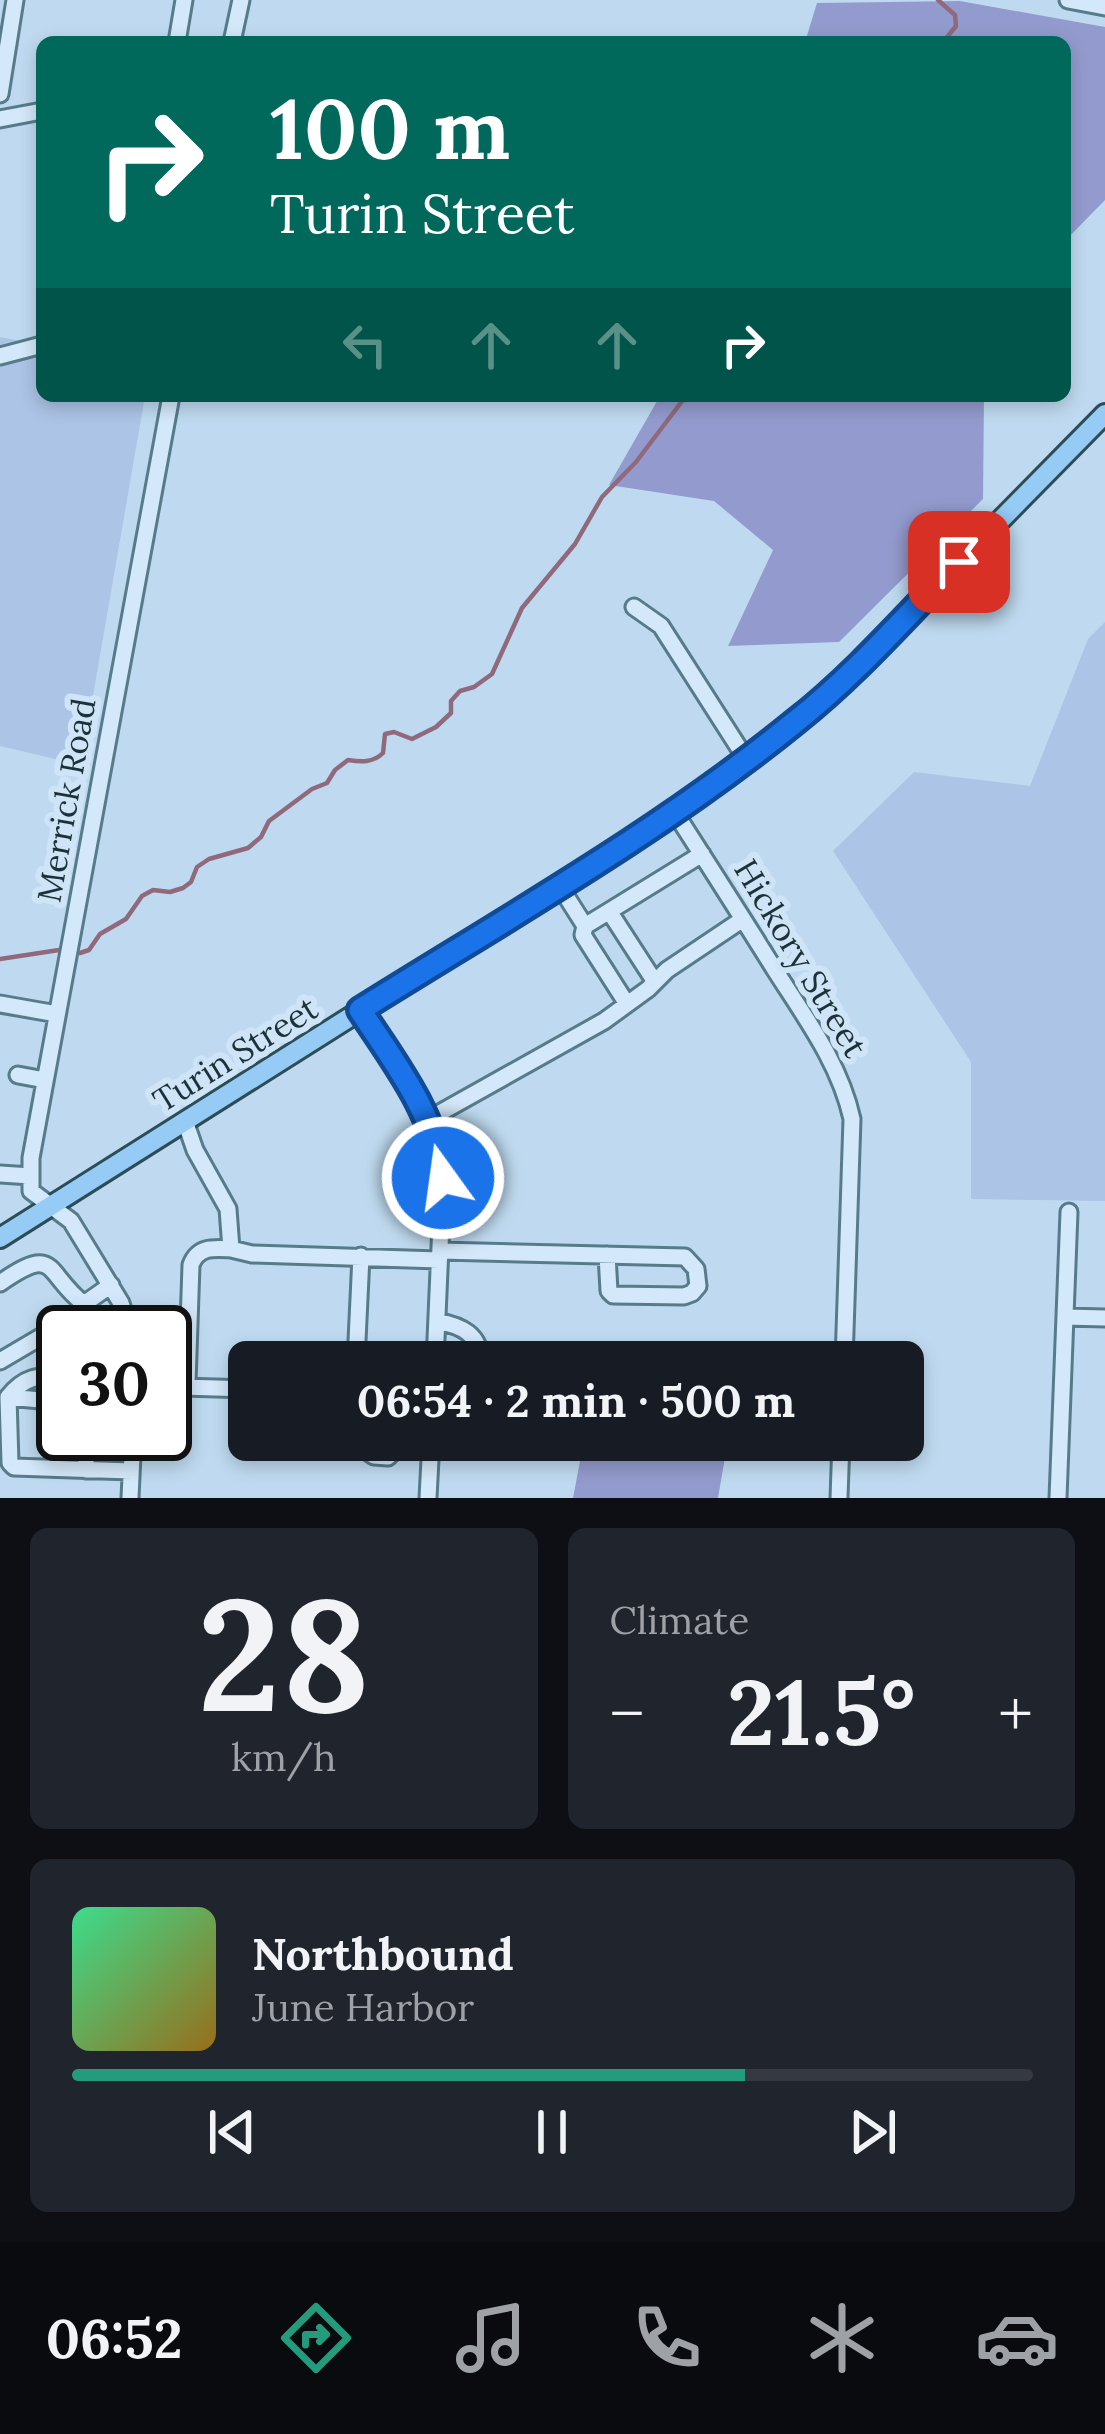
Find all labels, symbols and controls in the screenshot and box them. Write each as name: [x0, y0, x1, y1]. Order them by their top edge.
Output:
text: 100 m: [270, 74, 510, 182]
icon: right: [72, 84, 228, 240]
text: Turin Street: [270, 179, 575, 248]
icon: left: [332, 312, 398, 378]
icon: ahead: [458, 312, 524, 378]
icon: ahead: [584, 312, 650, 378]
icon: right: [710, 312, 776, 378]
pin: [908, 511, 1010, 613]
icon: arrive: [926, 529, 992, 595]
street label: Merrick Road: [27, 695, 105, 905]
street label: Hickory Street: [725, 851, 877, 1065]
street label: Turin Street: [145, 987, 325, 1121]
position arrow: [380, 1115, 506, 1241]
speed limit sign: 30: [36, 1305, 192, 1461]
text: 06:54 · 2 min · 500 m: [357, 1372, 795, 1429]
text: 28: [198, 1554, 370, 1754]
text: Climate: [610, 1595, 749, 1645]
text: 21.5°: [727, 1654, 915, 1770]
text: −: [610, 1671, 644, 1755]
text: +: [998, 1671, 1033, 1755]
text: km/h: [231, 1732, 336, 1782]
text: Northbound: [252, 1925, 514, 1982]
text: June Harbor: [252, 1982, 474, 2032]
icon: previous: [199, 2099, 265, 2165]
icon: pause: [519, 2099, 585, 2165]
icon: next: [840, 2099, 906, 2165]
icon: directions: [274, 2296, 358, 2380]
icon: music: [449, 2296, 533, 2380]
icon: phone: [625, 2296, 709, 2380]
icon: climate: [800, 2296, 884, 2380]
icon: car: [975, 2296, 1059, 2380]
text: 06:52: [46, 2304, 183, 2373]

